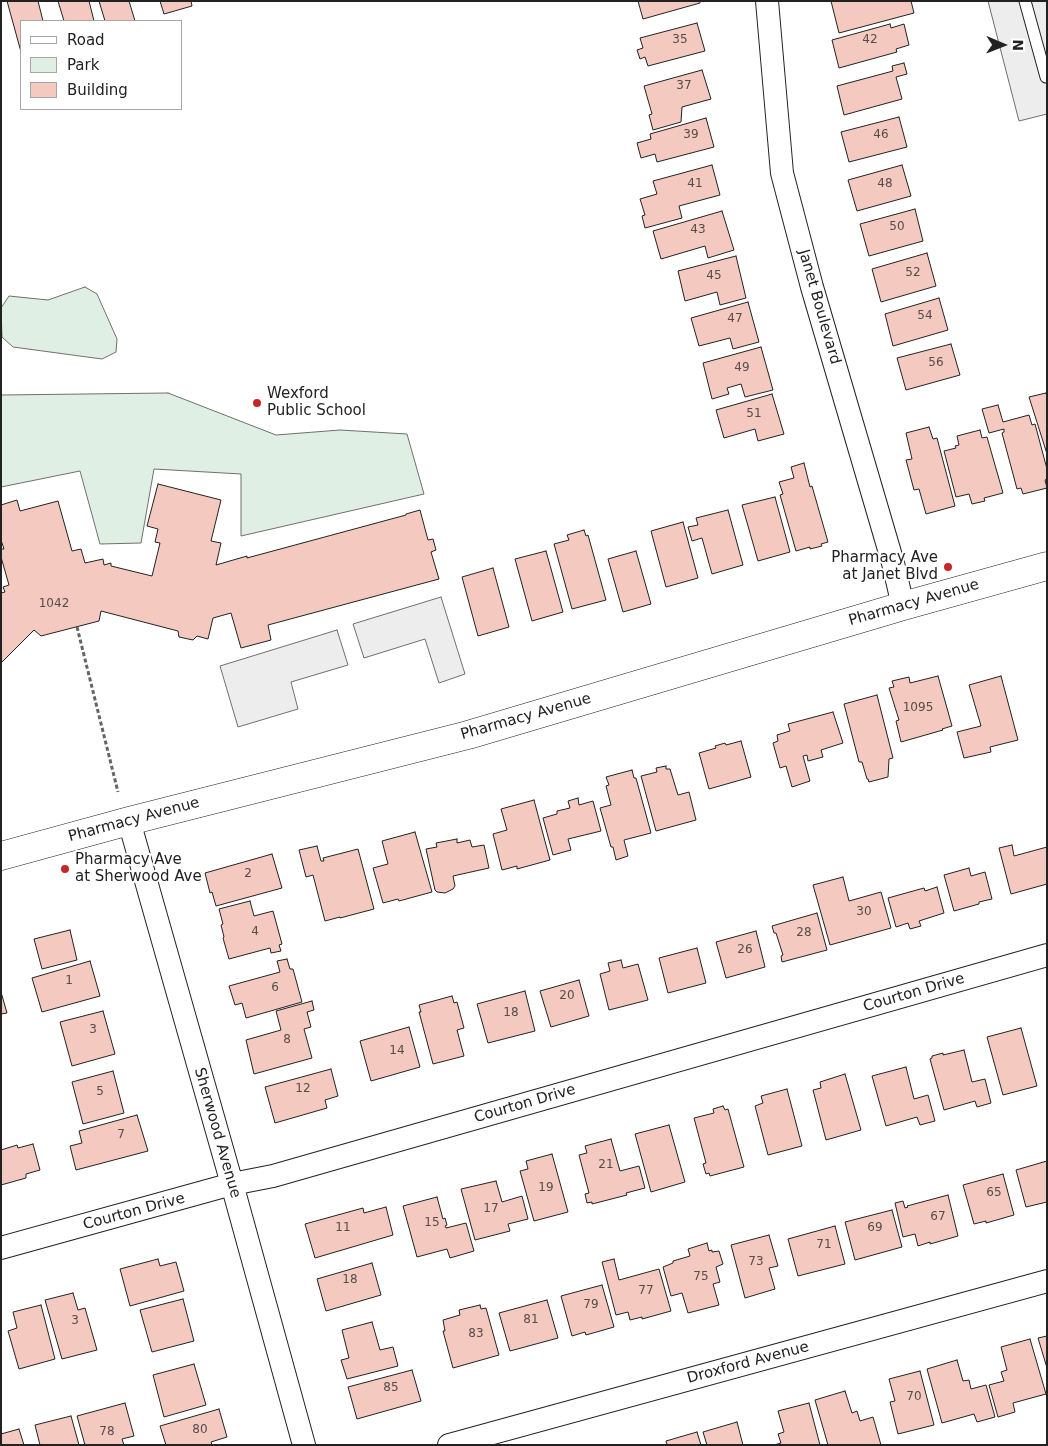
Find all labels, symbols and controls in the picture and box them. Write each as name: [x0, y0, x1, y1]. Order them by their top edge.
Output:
legend: [20, 20, 182, 110]
north arrow: [978, 20, 1028, 70]
text: Road: [67, 31, 105, 49]
house number: 35: [672, 33, 688, 47]
house number: 42: [862, 33, 878, 47]
text: N: [1010, 39, 1026, 51]
text: Park: [67, 56, 99, 74]
house number: 37: [676, 79, 692, 93]
text: Building: [67, 81, 128, 99]
house number: 39: [683, 128, 699, 142]
house number: 46: [873, 128, 889, 142]
house number: 41: [687, 177, 703, 191]
house number: 48: [877, 177, 893, 191]
house number: 50: [889, 220, 905, 234]
house number: 43: [690, 223, 706, 237]
street label: Janet Boulevard: [794, 247, 844, 367]
house number: 52: [905, 266, 921, 280]
house number: 45: [706, 269, 722, 283]
house number: 54: [917, 309, 933, 323]
house number: 47: [727, 312, 743, 326]
house number: 56: [928, 356, 944, 370]
house number: 49: [734, 361, 750, 375]
place label: Wexford Public School: [267, 385, 366, 420]
marker: Wexford Public School: [251, 397, 263, 409]
house number: 51: [746, 407, 762, 421]
place label: Pharmacy Ave at Janet Blvd: [831, 549, 938, 584]
marker: Pharmacy Ave at Janet Blvd: [942, 561, 954, 573]
street label: Pharmacy Avenue: [847, 576, 981, 630]
house number: 1042: [39, 597, 69, 611]
street label: Pharmacy Avenue: [459, 690, 593, 744]
house number: 1095: [903, 701, 933, 715]
street label: Pharmacy Avenue: [66, 794, 202, 846]
place label: Pharmacy Ave at Sherwood Ave: [75, 851, 202, 886]
marker: Pharmacy Ave at Sherwood Ave: [59, 863, 71, 875]
house number: 2: [244, 867, 252, 881]
house number: 30: [856, 905, 872, 919]
house number: 4: [251, 925, 259, 939]
house number: 28: [796, 926, 812, 940]
house number: 26: [737, 943, 753, 957]
street label: Courton Drive: [861, 970, 967, 1016]
house number: 1: [65, 974, 73, 988]
house number: 6: [271, 981, 279, 995]
house number: 20: [559, 989, 575, 1003]
house number: 18: [503, 1006, 519, 1020]
house number: 3: [89, 1023, 97, 1037]
house number: 8: [283, 1033, 291, 1047]
house number: 14: [389, 1044, 405, 1058]
street label: Sherwood Avenue: [190, 1066, 244, 1200]
street label: Courton Drive: [472, 1081, 578, 1127]
house number: 12: [295, 1082, 311, 1096]
house number: 5: [96, 1085, 104, 1099]
house number: 7: [117, 1128, 125, 1142]
house number: 21: [598, 1158, 614, 1172]
house number: 19: [538, 1181, 554, 1195]
house number: 65: [986, 1186, 1002, 1200]
street label: Courton Drive: [81, 1190, 187, 1234]
house number: 17: [483, 1202, 499, 1216]
house number: 67: [930, 1210, 946, 1224]
house number: 15: [424, 1216, 440, 1230]
house number: 11: [335, 1221, 351, 1235]
house number: 69: [867, 1221, 883, 1235]
house number: 71: [816, 1238, 832, 1252]
house number: 73: [748, 1255, 764, 1269]
house number: 75: [693, 1270, 709, 1284]
house number: 18: [342, 1273, 358, 1287]
house number: 77: [638, 1284, 654, 1298]
house number: 79: [583, 1298, 599, 1312]
house number: 81: [523, 1313, 539, 1327]
house number: 3: [71, 1314, 79, 1328]
house number: 83: [468, 1327, 484, 1341]
street label: Droxford Avenue: [685, 1338, 811, 1388]
house number: 85: [383, 1381, 399, 1395]
house number: 70: [906, 1390, 922, 1404]
house number: 80: [192, 1423, 208, 1437]
house number: 78: [99, 1425, 115, 1439]

